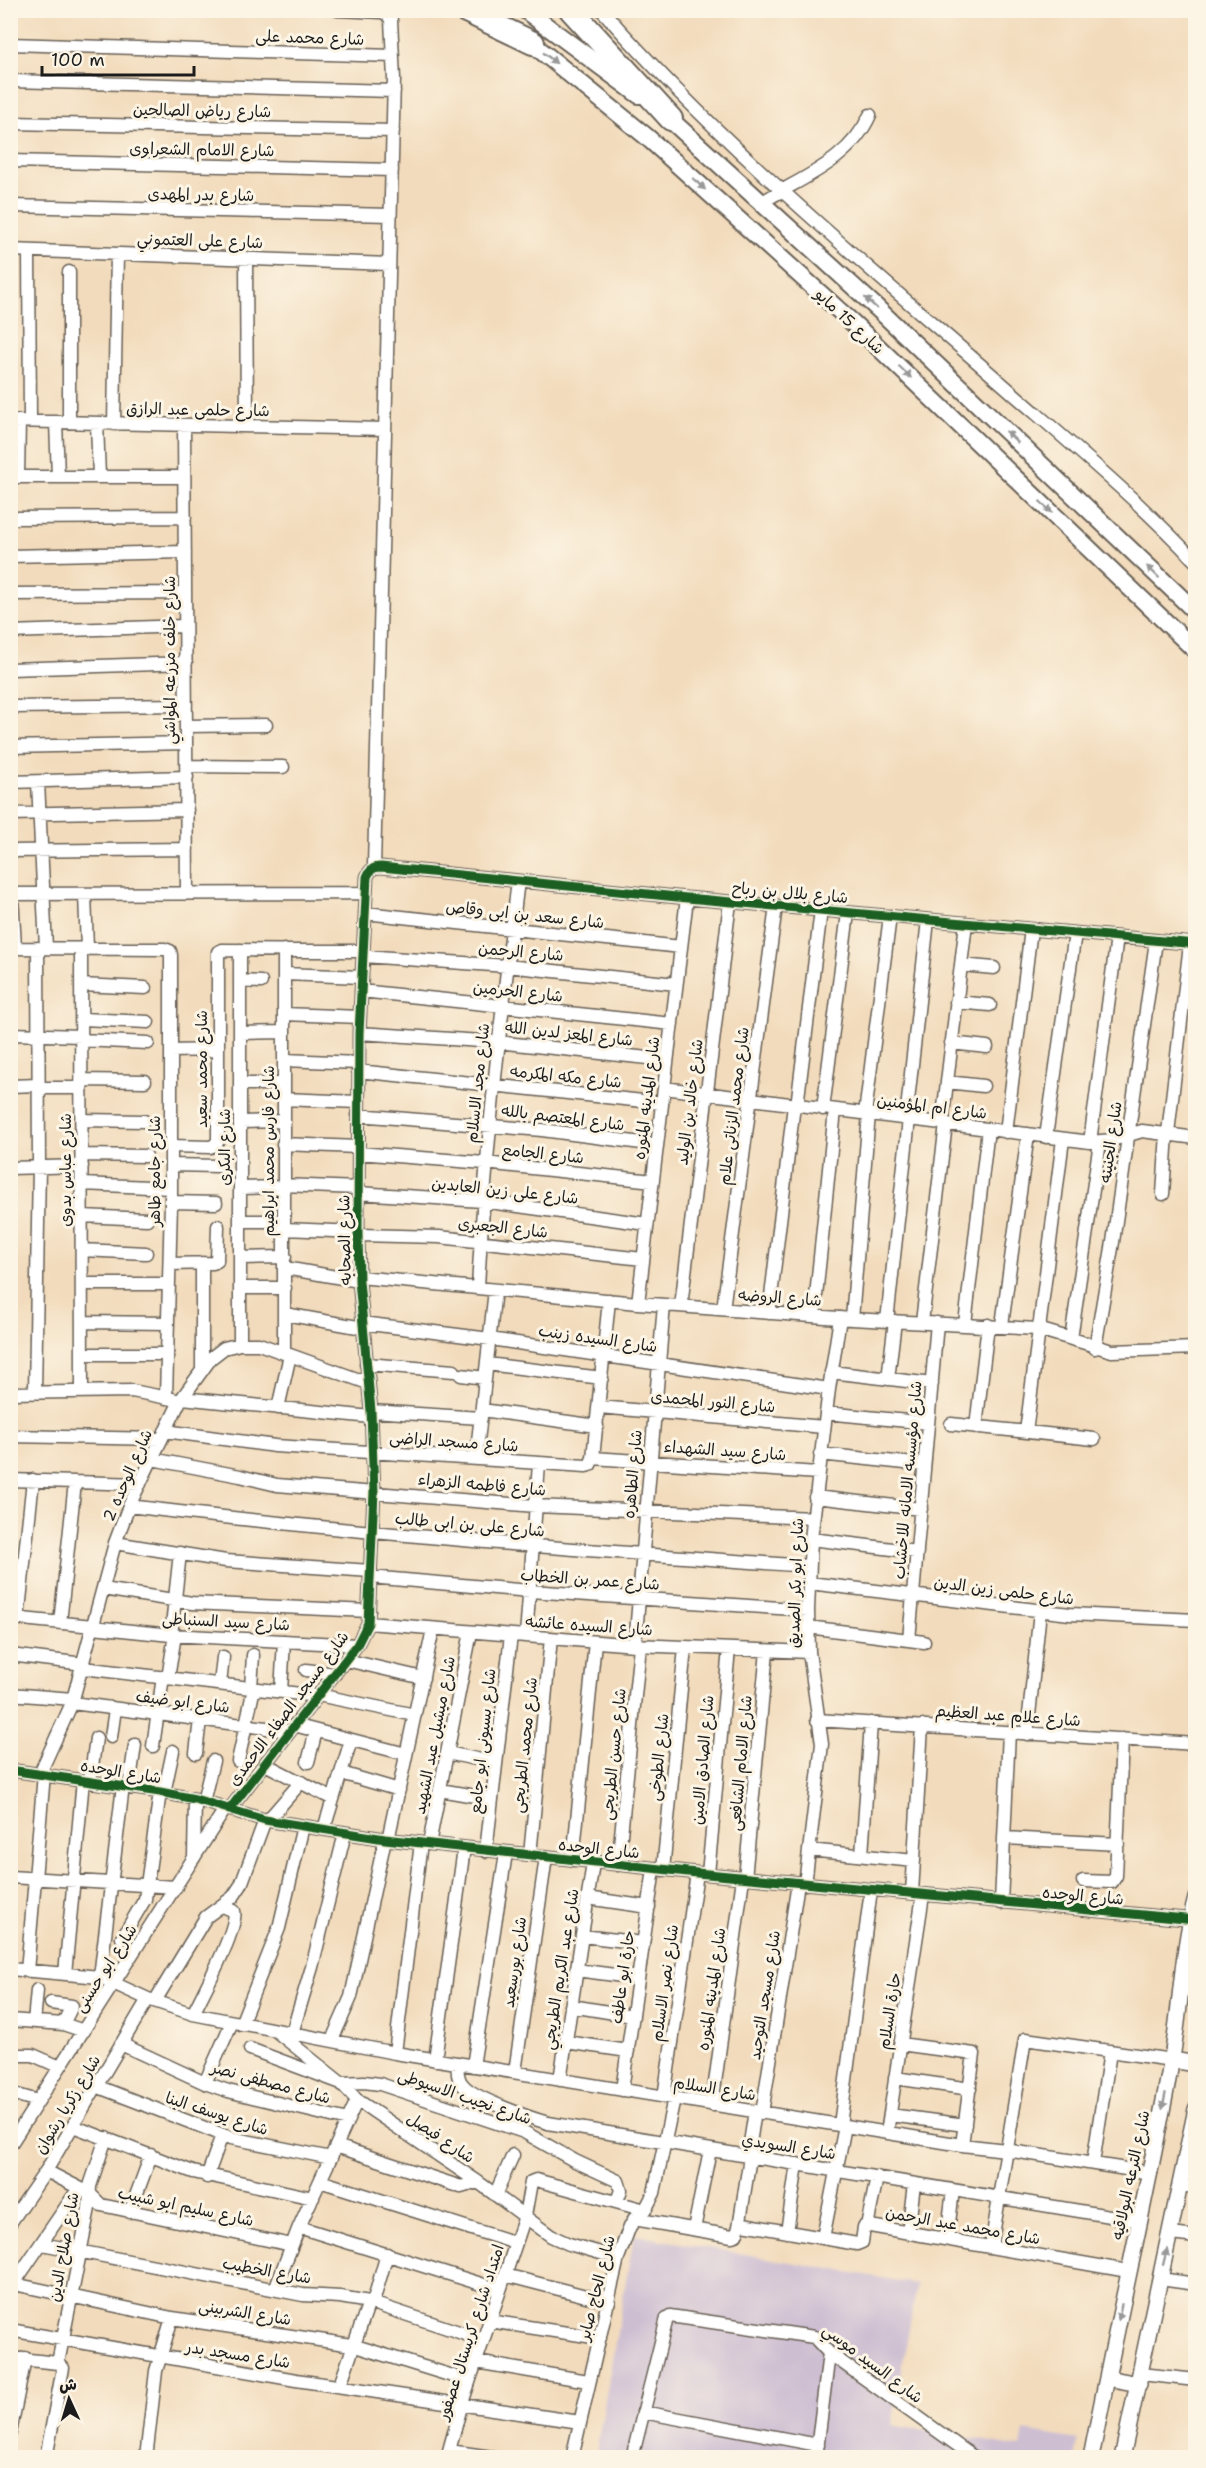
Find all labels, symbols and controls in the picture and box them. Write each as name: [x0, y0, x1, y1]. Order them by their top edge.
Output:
street label: شارع محمد على: [255, 25, 365, 51]
scale bar: [42, 39, 194, 77]
text: 100 m: [51, 48, 105, 72]
one-way arrow: [543, 51, 558, 64]
street label: شارع رياض الصالحين: [133, 99, 271, 123]
street label: شارع الامام الشعراوى: [129, 138, 275, 163]
one-way arrow: [691, 177, 706, 190]
street label: شارع بدر المهدى: [147, 183, 254, 207]
street label: شارع على العتموني: [136, 228, 263, 257]
street label: شارع 15 مايو: [808, 282, 889, 360]
one-way arrow: [864, 297, 879, 310]
one-way arrow: [898, 365, 912, 379]
street label: شارع حلمى عبد الرازق: [126, 398, 270, 422]
one-way arrow: [1006, 431, 1020, 445]
one-way arrow: [1038, 500, 1052, 514]
one-way arrow: [1146, 565, 1161, 579]
street label: شارع خلف مزرعه المواشي: [159, 576, 184, 745]
street label: شارع بلال بن رباح: [731, 877, 849, 909]
street label: شارع سعد بن ابى وقاص: [445, 896, 605, 934]
street label: شارع الرحمن: [477, 937, 565, 967]
street label: شارع الحرمين: [472, 976, 564, 1008]
street label: شارع محمد سعيد: [191, 1010, 213, 1128]
street label: شارع المعز لدين الله: [504, 1016, 634, 1052]
street label: شارع مجد الاسلام: [461, 1022, 496, 1144]
street label: شارع محمد الزناتى علام: [713, 1026, 756, 1186]
street label: شارع المدينه المنوره: [629, 1035, 665, 1161]
street label: شارع خالد بن الوليد: [671, 1038, 709, 1167]
street label: شارع مكه المكرمه: [509, 1060, 623, 1094]
street label: شارع فارس محمد ابراهيم: [258, 1065, 281, 1237]
street label: شارع ام المؤمنين: [875, 1089, 988, 1126]
street label: شارع المعتصم بالله: [500, 1100, 626, 1137]
street label: شارع الجنينه: [1094, 1100, 1128, 1184]
street label: شارع البكرى: [214, 1108, 236, 1186]
street label: شارع عباس بدوى: [55, 1113, 77, 1227]
street label: شارع جامع طاهر: [144, 1115, 166, 1229]
street label: شارع الجامع: [501, 1139, 585, 1169]
street label: شارع على زين العابدين: [430, 1172, 579, 1210]
street label: شارع الصحابه: [333, 1195, 357, 1285]
street label: شارع الجعبرى: [457, 1212, 549, 1244]
street label: شارع الروضه: [737, 1284, 823, 1312]
street label: شارع السيده زينب: [537, 1320, 659, 1358]
street label: شارع مؤسسه الامانه للاخشاب: [888, 1380, 928, 1580]
street label: شارع النور المحمدى: [650, 1386, 776, 1418]
street label: شارع الوحده 2: [98, 1426, 158, 1525]
street label: شارع مسجد الراضى: [389, 1427, 519, 1457]
street label: شارع الطاهره: [618, 1429, 648, 1519]
street label: شارع سيد الشهداء: [663, 1436, 787, 1466]
street label: شارع فاطمه الزهراء: [417, 1468, 547, 1502]
street label: شارع على بن ابى طالب: [394, 1507, 546, 1543]
street label: شارع ابو بكر الصديق: [783, 1518, 809, 1649]
street label: شارع عمر بن الخطاب: [519, 1564, 660, 1596]
street label: شارع حلمى زين الدين: [932, 1571, 1075, 1611]
street label: شارع سيد السنباطى: [161, 1608, 290, 1636]
street label: شارع السيده عائشه: [525, 1611, 653, 1641]
street label: شارع مسجد الصفاء الاحمدى: [223, 1627, 354, 1791]
street label: شارع ميشيل عبد الشهيد: [409, 1654, 461, 1816]
street label: شارع بسيونى ابو جامع: [464, 1667, 502, 1815]
street label: شارع محمد الطريجى: [507, 1676, 543, 1814]
street label: شارع ابو ضيف: [135, 1685, 231, 1719]
street label: شارع حسن الطريجى: [596, 1687, 632, 1821]
street label: شارع الصادق الامين: [686, 1694, 720, 1826]
street label: شارع الامام الشافعى: [724, 1694, 759, 1832]
street label: شارع علام عبد العظيم: [934, 1700, 1081, 1733]
street label: شارع الطوخى: [643, 1712, 675, 1802]
street label: شارع الوحده: [79, 1755, 163, 1789]
street label: شارع الوحده: [557, 1834, 641, 1864]
street label: شارع الوحده: [1041, 1881, 1125, 1911]
street label: شارع عبد الكريم الطريجي: [537, 1887, 588, 2052]
street label: شارع بورسعيد: [498, 1915, 532, 2009]
street label: شارع ابو حسنى: [69, 1920, 143, 2017]
street label: شارع نصر الاسلام: [646, 1923, 685, 2043]
street label: شارع المدينه المنوره: [692, 1926, 732, 2052]
street label: حارة ابو عاطف: [606, 1929, 639, 2025]
street label: شارع مسجد التوحيد: [744, 1929, 786, 2061]
street label: حارة السلام: [873, 1971, 908, 2051]
street label: شارع زكريا رشوان: [30, 2051, 106, 2158]
street label: شارع مصطفى نصر: [207, 2056, 333, 2109]
street label: شارع نجيب الاسيوطى: [395, 2064, 534, 2130]
street label: شارع السلام: [672, 2072, 758, 2107]
street label: شارع يوسف البنا: [162, 2087, 271, 2141]
one-way arrow: [1159, 2092, 1168, 2111]
street label: شارع فيصل: [402, 2107, 479, 2169]
street label: شارع الترعه البولاقيه: [1106, 2108, 1155, 2242]
street label: شارع السويدي: [740, 2129, 838, 2165]
street label: شارع سليم ابو شبيب: [116, 2182, 256, 2233]
street label: شارع صلاح الدين: [43, 2190, 84, 2304]
street label: شارع محمد عبد الرحمن: [884, 2202, 1042, 2250]
street label: شارع الحاج صابر: [573, 2233, 621, 2345]
street label: امتداد شارع كريستال عصفور: [432, 2242, 510, 2425]
one-way arrow: [1161, 2247, 1171, 2266]
street label: شارع الخطيب: [221, 2252, 313, 2290]
street label: شارع الشربينى: [197, 2295, 293, 2331]
one-way arrow: [1115, 2303, 1124, 2322]
street label: شارع السيد موسي: [816, 2319, 927, 2411]
street label: شارع مسجد بدر: [182, 2336, 292, 2374]
north arrow: [39, 2369, 99, 2429]
text: ش: [58, 2373, 78, 2396]

